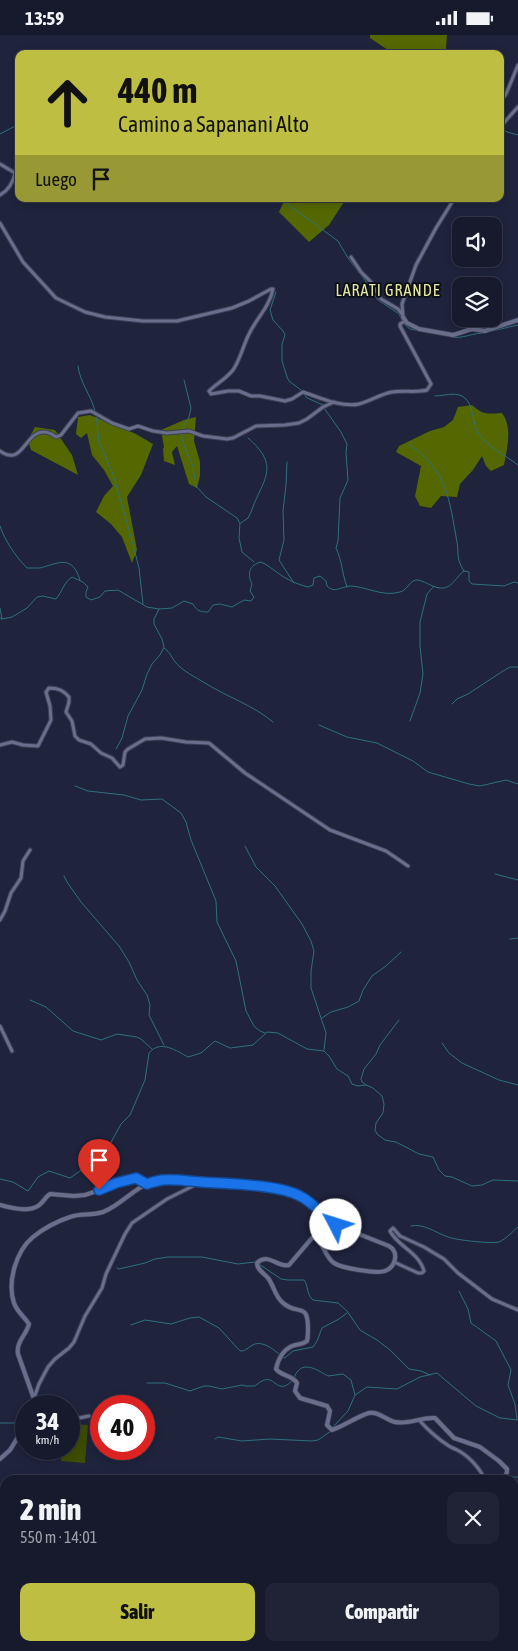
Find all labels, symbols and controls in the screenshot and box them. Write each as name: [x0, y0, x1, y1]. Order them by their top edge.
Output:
text: 13:59: [25, 7, 64, 29]
icon: ahead: [35, 70, 100, 135]
text: 440 m: [118, 70, 197, 110]
text: Camino a Sapanani Alto: [118, 111, 309, 137]
icon: arrive: [87, 165, 115, 193]
text: Luego: [35, 168, 77, 190]
map controls: [452, 217, 502, 327]
button: sound: [452, 217, 502, 267]
button: layers: [452, 277, 502, 327]
district label: LARATI GRANDE: [335, 281, 441, 299]
pin: [78, 1139, 120, 1190]
icon: arrive: [85, 1146, 113, 1174]
position arrow: [309, 1198, 361, 1250]
speed limit sign: 40: [90, 1395, 155, 1460]
text: 34: [36, 1407, 59, 1435]
text: km/h: [36, 1433, 59, 1447]
text: 2 min: [20, 1492, 81, 1526]
button: close: [447, 1492, 499, 1544]
text: 550 m · 14:01: [20, 1528, 97, 1546]
button: Salir: [20, 1583, 255, 1641]
button: Compartir: [265, 1583, 499, 1641]

